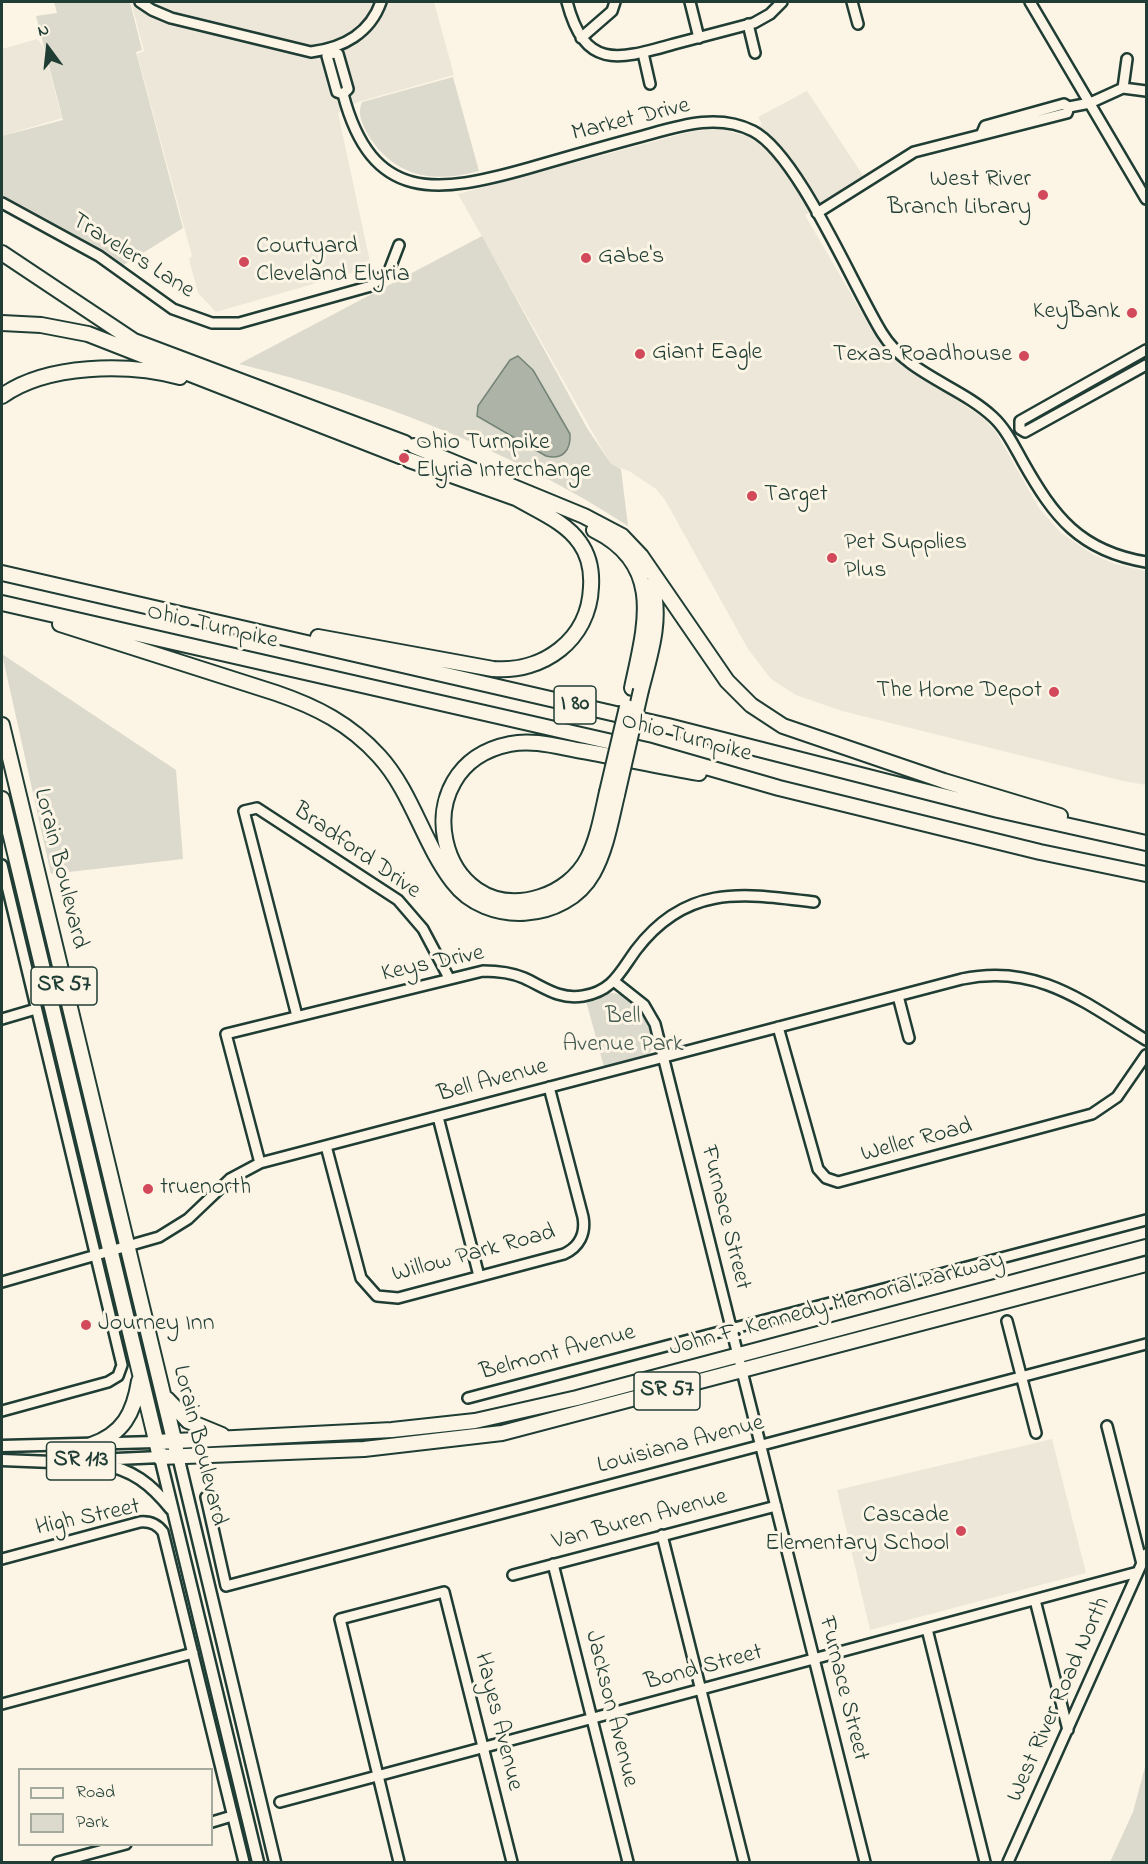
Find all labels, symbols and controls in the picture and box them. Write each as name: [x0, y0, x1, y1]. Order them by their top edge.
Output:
north arrow: [18, 18, 78, 78]
text: N: [35, 18, 52, 44]
street label: Market Drive: [569, 92, 693, 150]
place label: West River Branch Library: [888, 167, 1031, 223]
marker: West River Branch Library: [1036, 188, 1050, 202]
street label: Travelers Lane: [65, 208, 199, 306]
place label: Courtyard Cleveland Elyria: [256, 234, 410, 290]
place label: Gabe's: [598, 244, 664, 272]
marker: Gabe's: [579, 251, 593, 265]
marker: Courtyard Cleveland Elyria: [237, 255, 251, 269]
place label: KeyBank: [1033, 299, 1120, 327]
marker: KeyBank: [1125, 306, 1139, 320]
place label: Giant Eagle: [652, 340, 762, 368]
place label: Texas Roadhouse: [833, 342, 1012, 370]
marker: Giant Eagle: [633, 347, 647, 361]
marker: Texas Roadhouse: [1017, 349, 1031, 363]
place label: Ohio Turnpike Elyria Interchange: [416, 430, 591, 486]
marker: Ohio Turnpike Elyria Interchange: [397, 451, 411, 465]
place label: Target: [764, 482, 828, 510]
marker: Target: [745, 489, 759, 503]
place label: Pet Supplies Plus: [844, 530, 967, 586]
marker: Pet Supplies Plus: [825, 551, 839, 565]
street label: Ohio Turnpike: [144, 599, 280, 657]
place label: The Home Depot: [876, 678, 1042, 706]
marker: The Home Depot: [1047, 685, 1061, 699]
road number: I 80: [554, 686, 596, 724]
street label: Ohio Turnpike: [618, 708, 754, 770]
street label: Lorain Boulevard: [25, 786, 93, 952]
street label: Bradford Drive: [287, 797, 425, 907]
street label: Keys Drive: [379, 940, 487, 990]
road number: SR 57: [31, 967, 97, 1005]
park label: Bell Avenue Park: [562, 1004, 684, 1060]
street label: Bell Avenue: [435, 1054, 551, 1110]
street label: Weller Road: [858, 1113, 976, 1171]
street label: Furnace Street: [692, 1143, 756, 1293]
place label: truenorth: [160, 1175, 251, 1203]
marker: truenorth: [141, 1182, 155, 1196]
street label: Willow Park Road: [389, 1219, 559, 1291]
street label: John F. Kennedy Memorial Parkway: [666, 1247, 1008, 1365]
place label: Journey Inn: [98, 1311, 215, 1339]
marker: Journey Inn: [79, 1318, 93, 1332]
street label: Belmont Avenue: [477, 1319, 639, 1389]
street label: Lorain Boulevard: [164, 1363, 232, 1529]
road number: SR 57: [634, 1372, 700, 1410]
street label: Louisiana Avenue: [595, 1410, 767, 1482]
road number: SR 113: [46, 1442, 116, 1480]
street label: Van Buren Avenue: [550, 1484, 730, 1558]
street label: High Street: [33, 1494, 143, 1544]
place label: Cascade Elementary School: [765, 1503, 949, 1559]
marker: Cascade Elementary School: [954, 1524, 968, 1538]
street label: West River Road North: [1002, 1593, 1118, 1807]
street label: Furnace Street: [810, 1614, 874, 1764]
street label: Jackson Avenue: [577, 1628, 643, 1790]
street label: Bond Street: [642, 1640, 766, 1698]
street label: Hayes Avenue: [466, 1650, 528, 1794]
legend: [18, 1768, 213, 1846]
text: Road: [76, 1780, 115, 1806]
text: Park: [76, 1810, 109, 1836]

